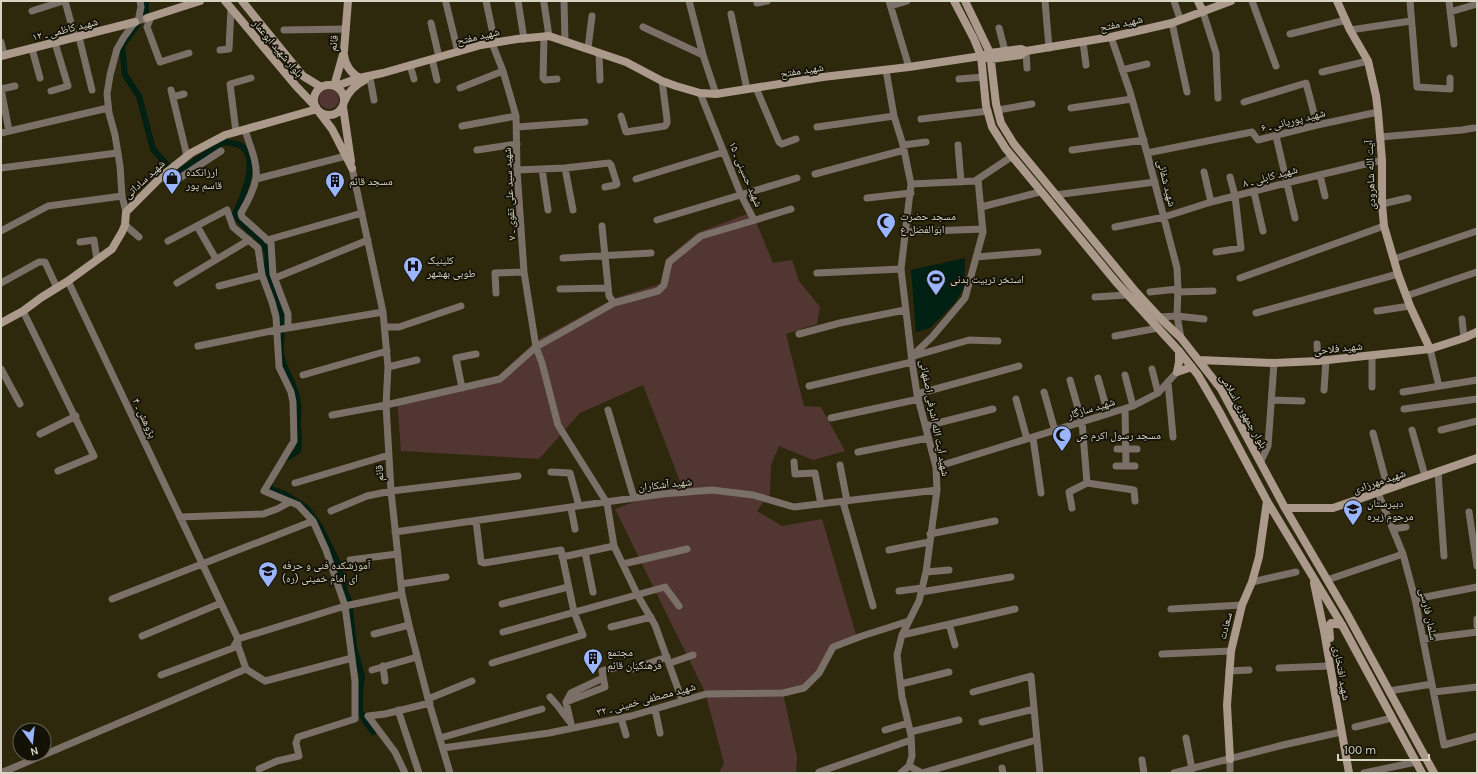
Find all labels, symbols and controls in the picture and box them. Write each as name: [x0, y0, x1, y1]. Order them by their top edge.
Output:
street label: شهید مفتح: [1098, 13, 1144, 34]
street label: شهید کاظمی ـ ۱۲: [31, 15, 99, 44]
street label: بلوار شهید ابوعمار: [249, 16, 306, 80]
street label: شهید مفتح: [455, 25, 501, 48]
street label: قائم: [326, 34, 342, 52]
street label: شهید مفتح: [779, 61, 825, 80]
street label: شهید پوریانی ـ ۶: [1260, 106, 1327, 135]
street label: شهید حسینی ـ ۱۵: [726, 140, 765, 209]
street label: آیت الله شاهرودی: [1363, 140, 1378, 210]
street label: شهید سید علی تقوی ـ ۷: [501, 147, 518, 241]
street label: شهید ساداتی: [121, 157, 168, 202]
street label: شهید شفائی: [1154, 158, 1179, 208]
street label: شهید کابلی ـ ۸: [1241, 163, 1299, 190]
place label: ارزانکده قاسم پور: [185, 166, 223, 193]
shop icon: ارزانکده قاسم پور: [161, 167, 183, 195]
building icon: مسجد قائم: [324, 170, 346, 198]
place label: مسجد قائم: [349, 175, 393, 189]
place label: مسجد حضرت ابوالفضل ع: [900, 210, 956, 236]
mosque icon: مسجد حضرت ابوالفضل ع: [875, 211, 897, 239]
place label: کلینیک طوبی بهشهر: [426, 254, 476, 280]
hospital icon: کلینیک طوبی بهشهر: [402, 255, 424, 283]
sports icon: استخر تربیت بدنی: [925, 268, 947, 296]
place label: استخر تربیت بدنی: [950, 273, 1024, 286]
street label: شهید فلاحی: [1313, 339, 1363, 358]
street label: شهید آیت الله اشرفی اصفهانی: [917, 359, 952, 478]
street label: بلوار جمهوری اسلامی: [1217, 372, 1270, 451]
street label: شهید سازگار: [1065, 395, 1117, 422]
street label: پژوهش ـ ۴: [130, 396, 160, 441]
mosque icon: مسجد رسول اکرم ص: [1051, 424, 1073, 452]
place label: مسجد رسول اکرم ص: [1076, 429, 1161, 442]
street label: قائم: [373, 464, 387, 481]
street label: شهید مهرزادی: [1351, 466, 1407, 497]
street label: شهید آشکاران: [637, 475, 693, 494]
place label: دبیرستان مرحوم زیره: [1367, 497, 1414, 523]
school or university icon: دبیرستان مرحوم زیره: [1342, 498, 1364, 526]
place label: آموزشکده فنی و حرفه ای امام خمینی (ره): [282, 559, 371, 585]
school or university icon: آموزشکده فنی و حرفه ای امام خمینی (ره): [257, 560, 279, 588]
street label: سلمان فارسی: [1417, 587, 1440, 641]
street label: سعادت: [1216, 611, 1235, 641]
street label: شهید افتخاری: [1330, 645, 1353, 702]
place label: مجتمع فرهنگیان قائم: [607, 646, 662, 673]
building icon: مجتمع فرهنگیان قائم: [582, 647, 604, 675]
street label: شهید مصطفی خمینی ـ ۳۲: [595, 680, 697, 719]
north arrow: [12, 722, 52, 762]
scale bar: [1338, 736, 1429, 762]
text: 100 m: [1344, 743, 1376, 757]
text: N: [29, 744, 40, 758]

